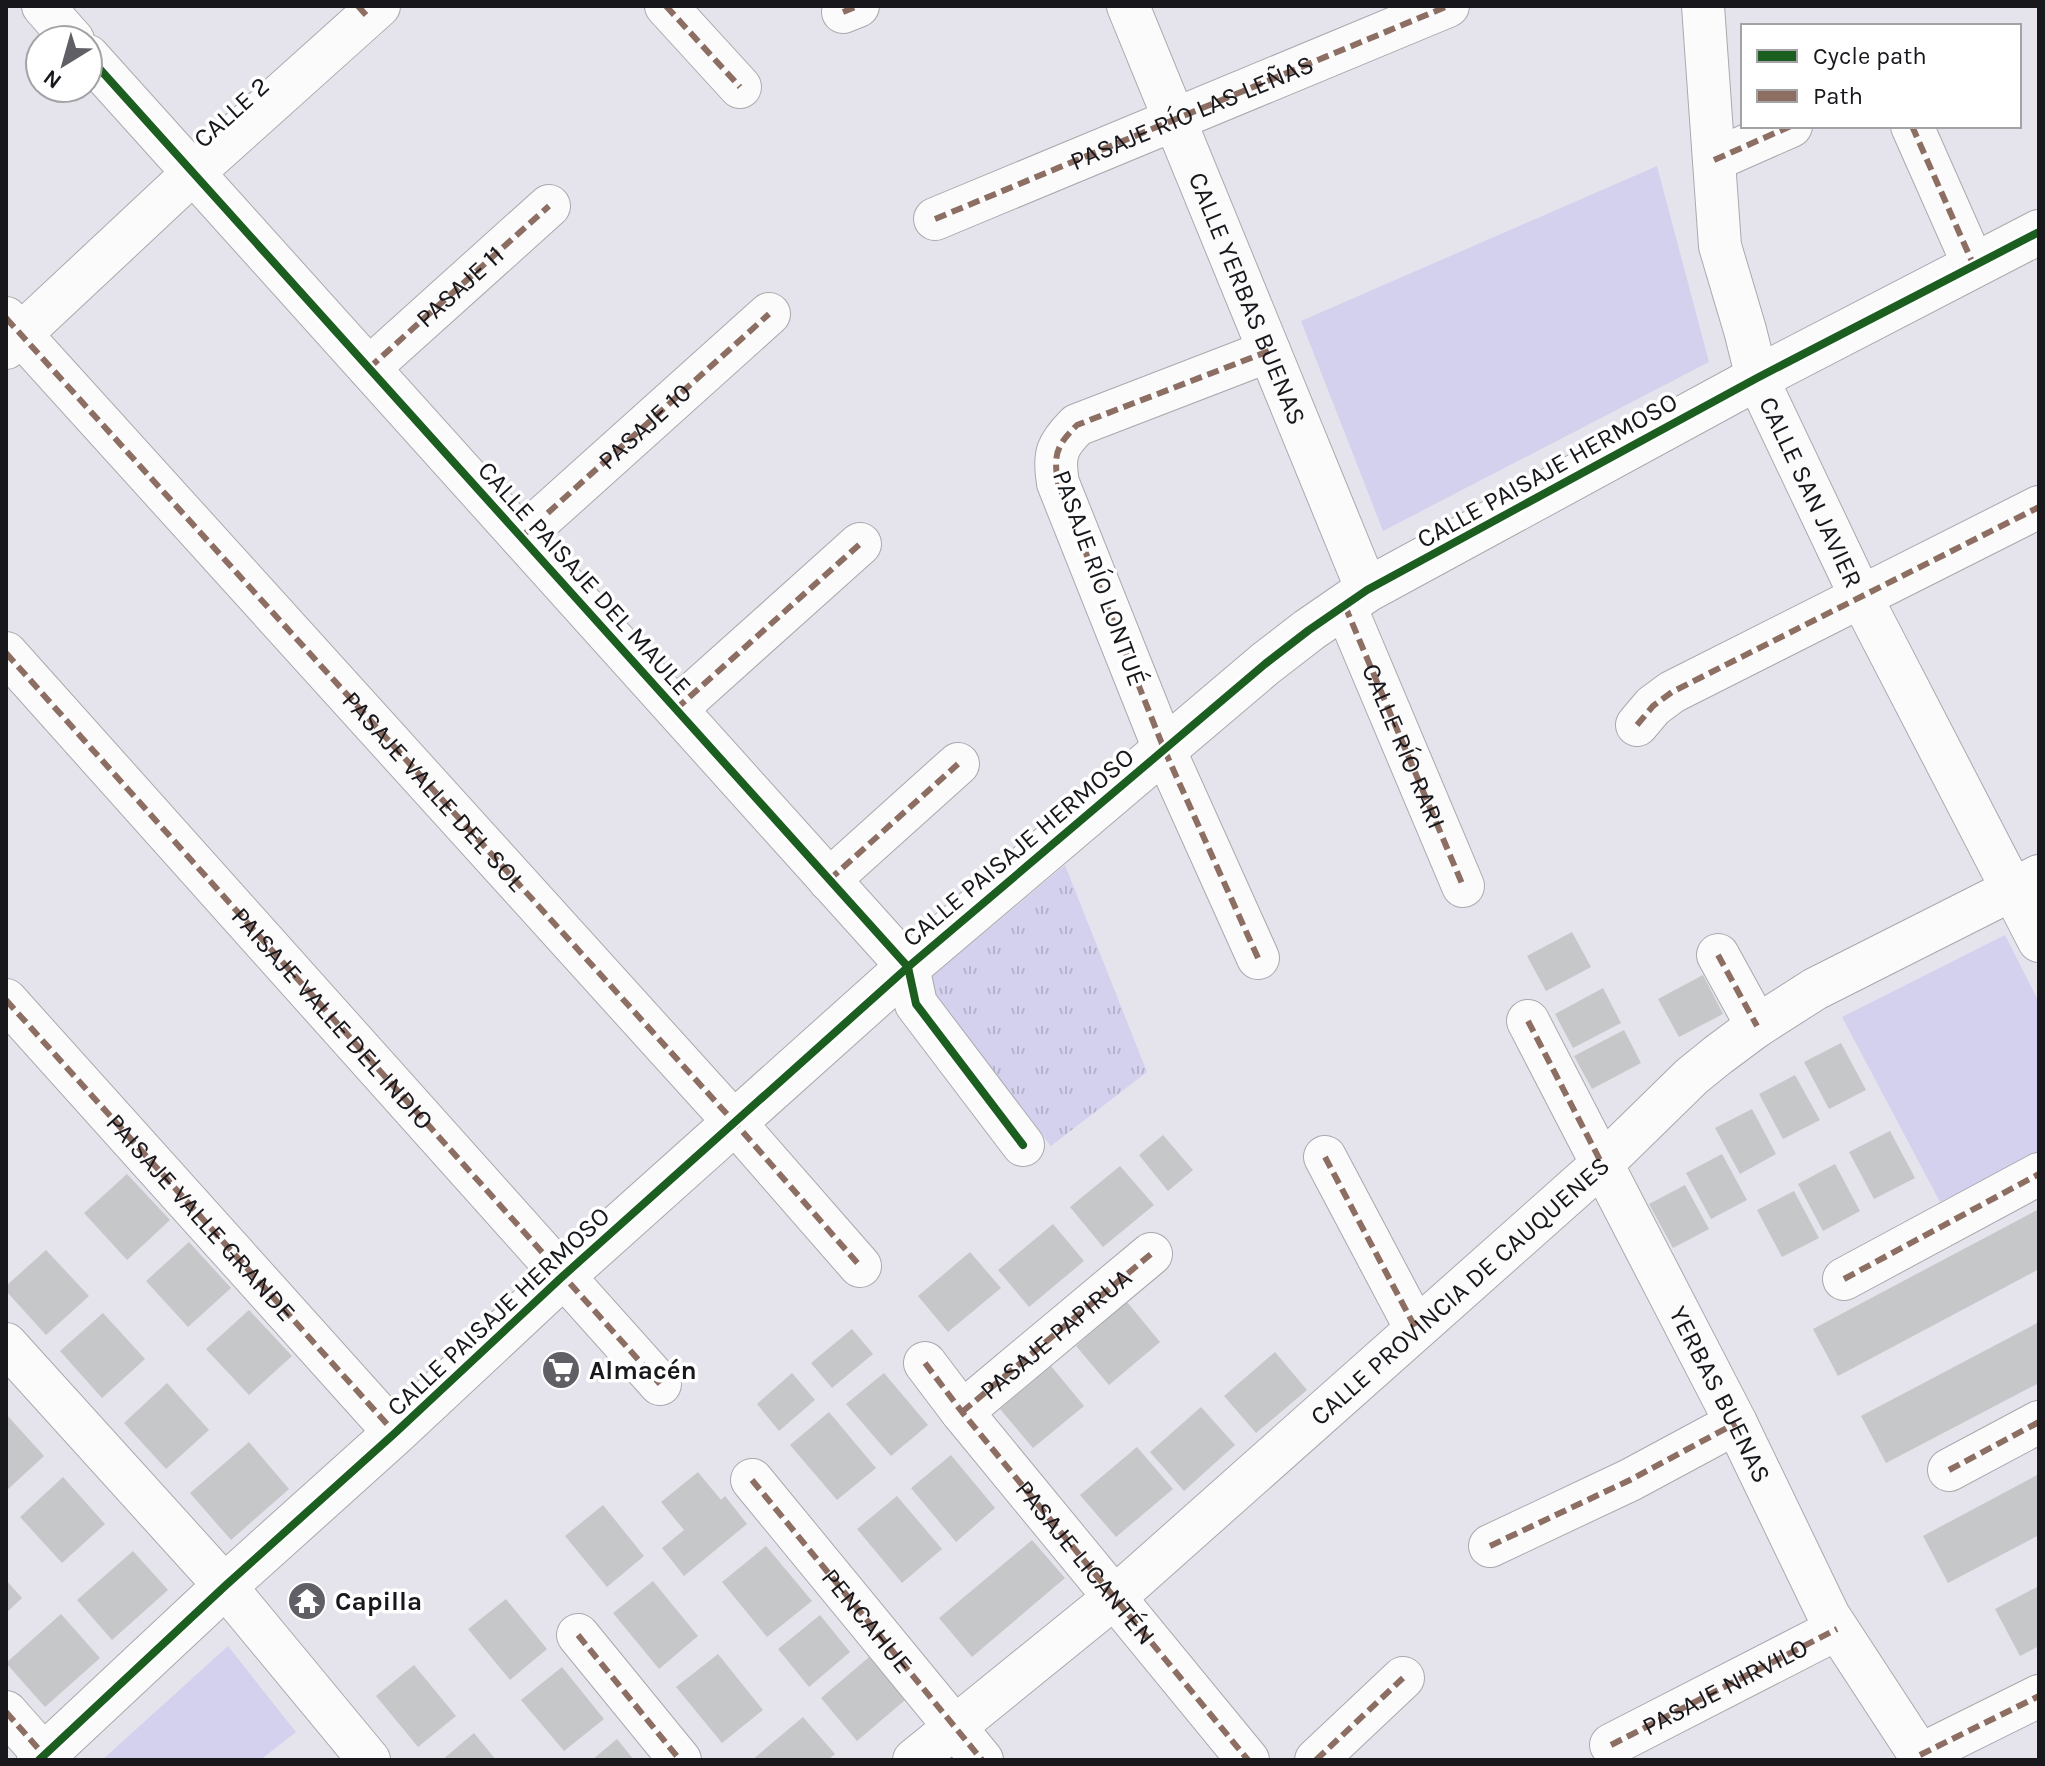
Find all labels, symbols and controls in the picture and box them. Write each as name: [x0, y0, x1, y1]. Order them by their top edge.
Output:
north arrow: [24, 24, 104, 104]
legend: [1741, 24, 2021, 128]
text: Cycle path: [1813, 42, 1927, 70]
street label: PASAJE RÍO LAS LEÑAS: [1066, 49, 1318, 177]
text: N: [38, 64, 67, 94]
street label: CALLE 2: [187, 70, 276, 154]
text: Path: [1813, 82, 1863, 110]
street label: CALLE YERBAS BUENAS: [1182, 168, 1313, 430]
street label: PASAJE 11: [410, 239, 510, 334]
street label: PASAJE 10: [592, 377, 698, 476]
street label: CALLE PAISAJE HERMOSO: [1412, 386, 1683, 555]
street label: CALLE SAN JAVIER: [1752, 392, 1869, 593]
street label: CALLE PAISAJE DEL MAULE: [471, 455, 698, 702]
street label: PASAJE RÍO LONTUÉ: [1046, 466, 1154, 690]
street label: CALLE RÍO RARI: [1355, 659, 1452, 834]
street label: PASAJE VALLE DEL SOL: [335, 685, 532, 898]
street label: CALLE PAISAJE HERMOSO: [896, 741, 1140, 953]
street label: PAISAJE VALLE DEL INDIO: [225, 901, 440, 1136]
street label: PAISAJE VALLE GRANDE: [99, 1107, 302, 1328]
street label: CALLE PROVINCIA DE CAUQUENES: [1304, 1150, 1616, 1432]
street label: CALLE PAISAJE HERMOSO: [381, 1200, 616, 1423]
street label: PASAJE PAPIRUA: [974, 1262, 1138, 1406]
street label: YERBAS BUENAS: [1662, 1301, 1777, 1488]
supermarket icon: Almacén: [540, 1349, 582, 1391]
place label: Almacén: [589, 1355, 697, 1386]
street label: PASAJE LICANTÉN: [1008, 1474, 1162, 1651]
street label: PENCAHUE: [815, 1562, 919, 1680]
temple icon: Capilla: [286, 1580, 328, 1622]
place label: Capilla: [335, 1586, 422, 1617]
street label: PASAJE NIRVILO: [1637, 1632, 1813, 1742]

